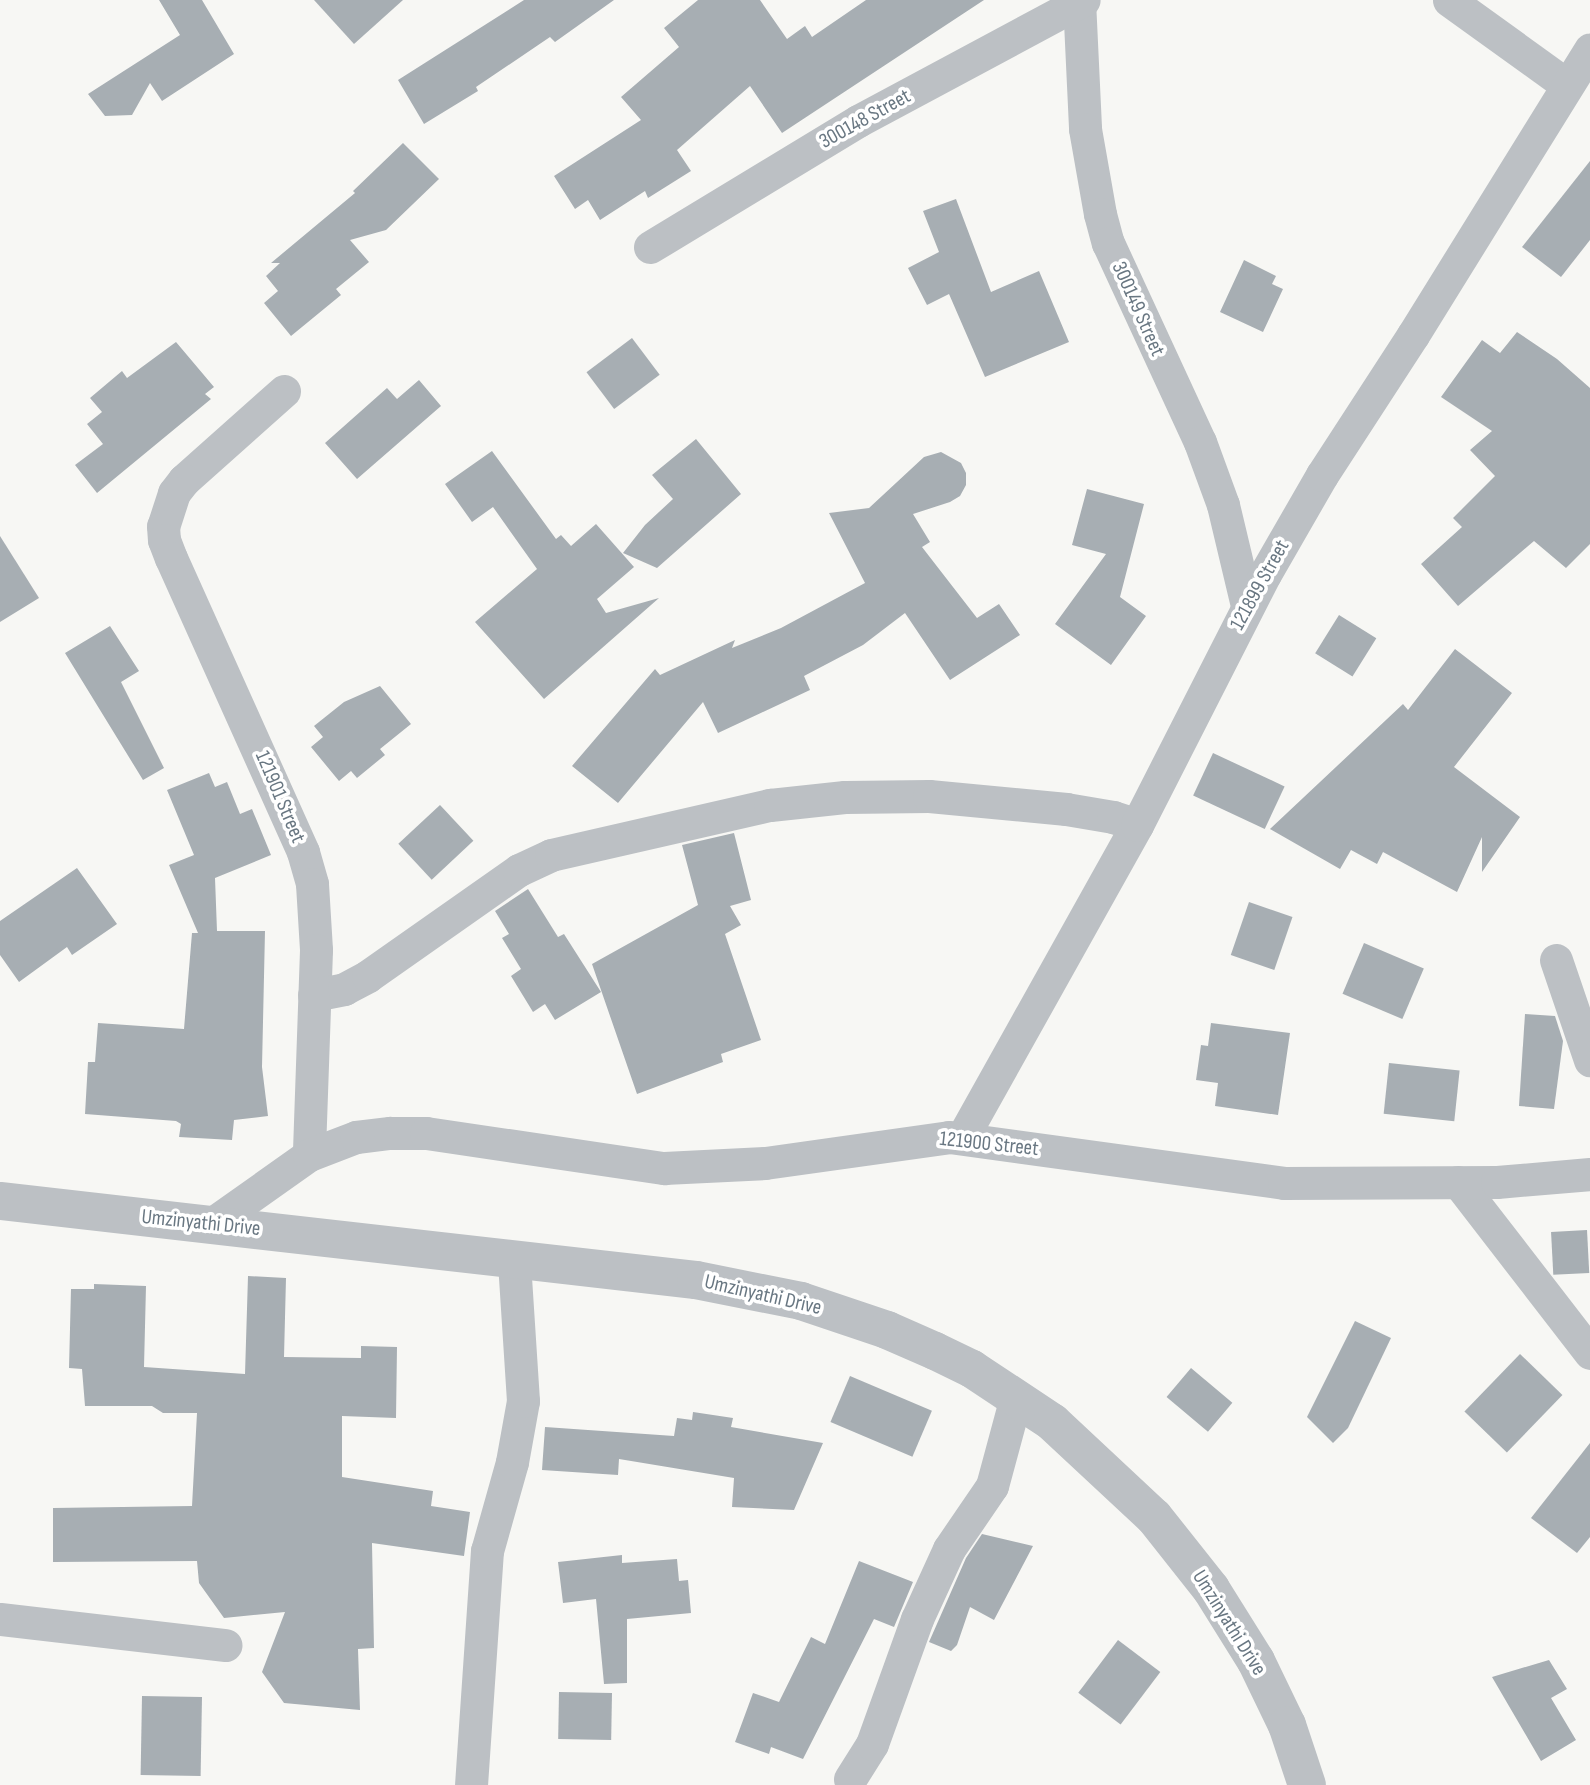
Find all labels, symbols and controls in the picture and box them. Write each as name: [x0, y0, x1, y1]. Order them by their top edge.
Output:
street label: 300148 Street: [815, 84, 915, 154]
street label: 300149 Street: [1106, 258, 1170, 360]
street label: 121899 Street: [1225, 536, 1295, 634]
street label: 121901 Street: [249, 747, 311, 847]
street label: 121900 Street: [938, 1126, 1040, 1162]
street label: Umzinyathi Drive: [140, 1204, 262, 1242]
street label: Umzinyathi Drive: [702, 1269, 824, 1321]
street label: Umzinyathi Drive: [1187, 1566, 1271, 1680]

